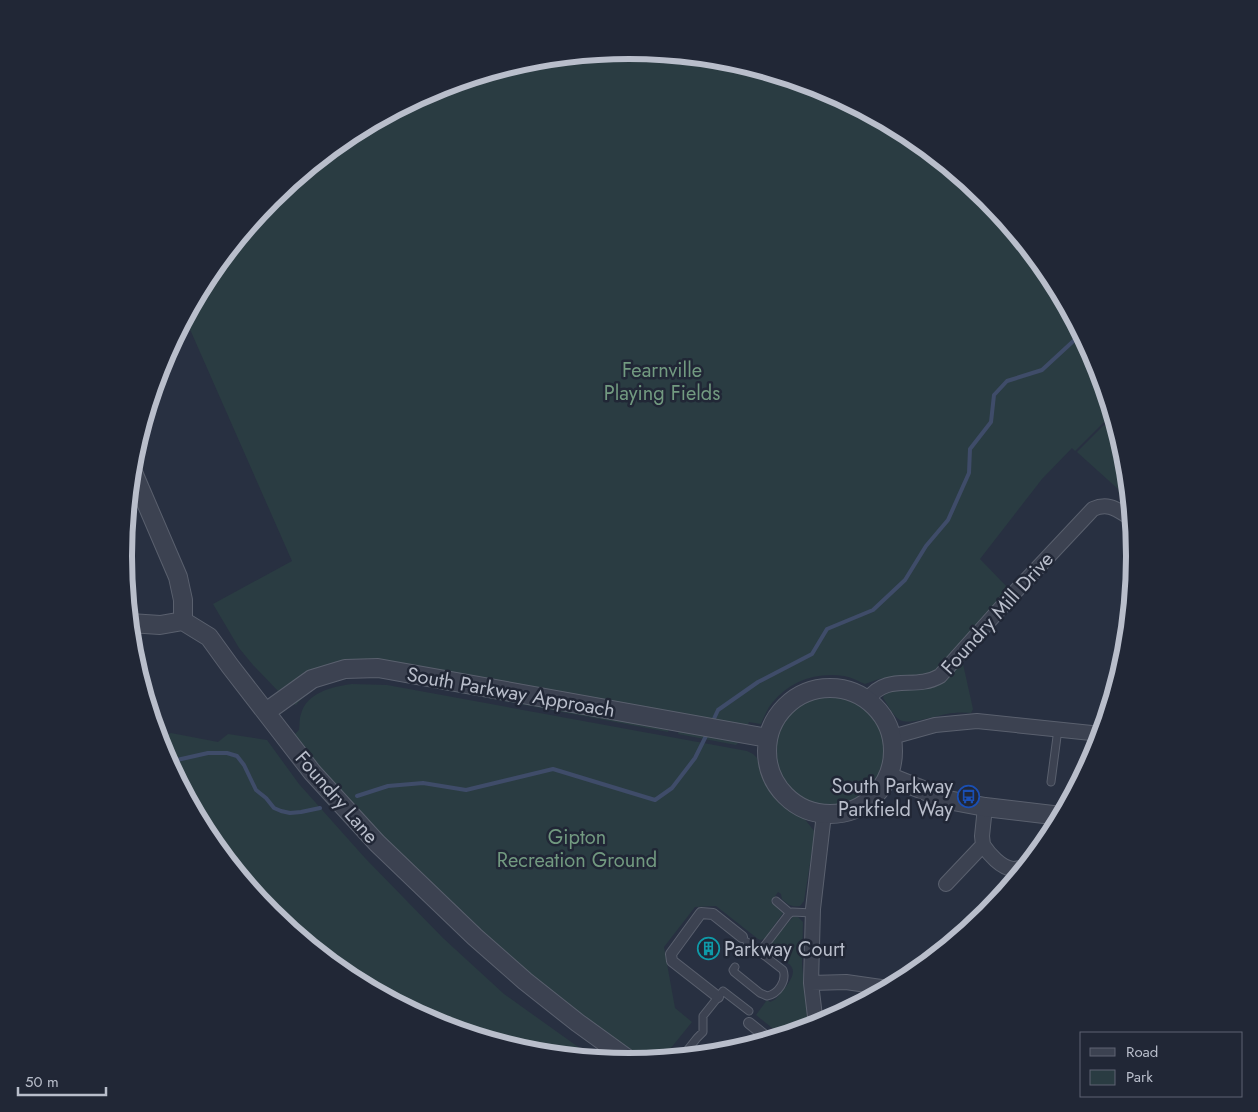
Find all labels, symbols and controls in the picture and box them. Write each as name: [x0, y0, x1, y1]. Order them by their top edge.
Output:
park label: Fearnville Playing Fields: [604, 356, 720, 408]
street label: Foundry Mill Drive: [934, 546, 1060, 681]
street label: South Parkway Approach: [405, 660, 617, 725]
street label: Foundry Lane: [288, 745, 385, 850]
place label: South Parkway Parkfield Way: [831, 772, 953, 824]
bus stop icon: South Parkway Parkfield Way: [957, 785, 981, 809]
park label: Gipton Recreation Ground: [497, 823, 657, 875]
place label: Parkway Court: [724, 935, 845, 964]
building icon: Parkway Court: [696, 937, 720, 961]
legend: [1080, 1032, 1243, 1097]
text: Road: [1126, 1041, 1158, 1063]
scale bar: [18, 1064, 105, 1096]
text: Park: [1126, 1066, 1153, 1088]
text: 50 m: [25, 1071, 59, 1093]

